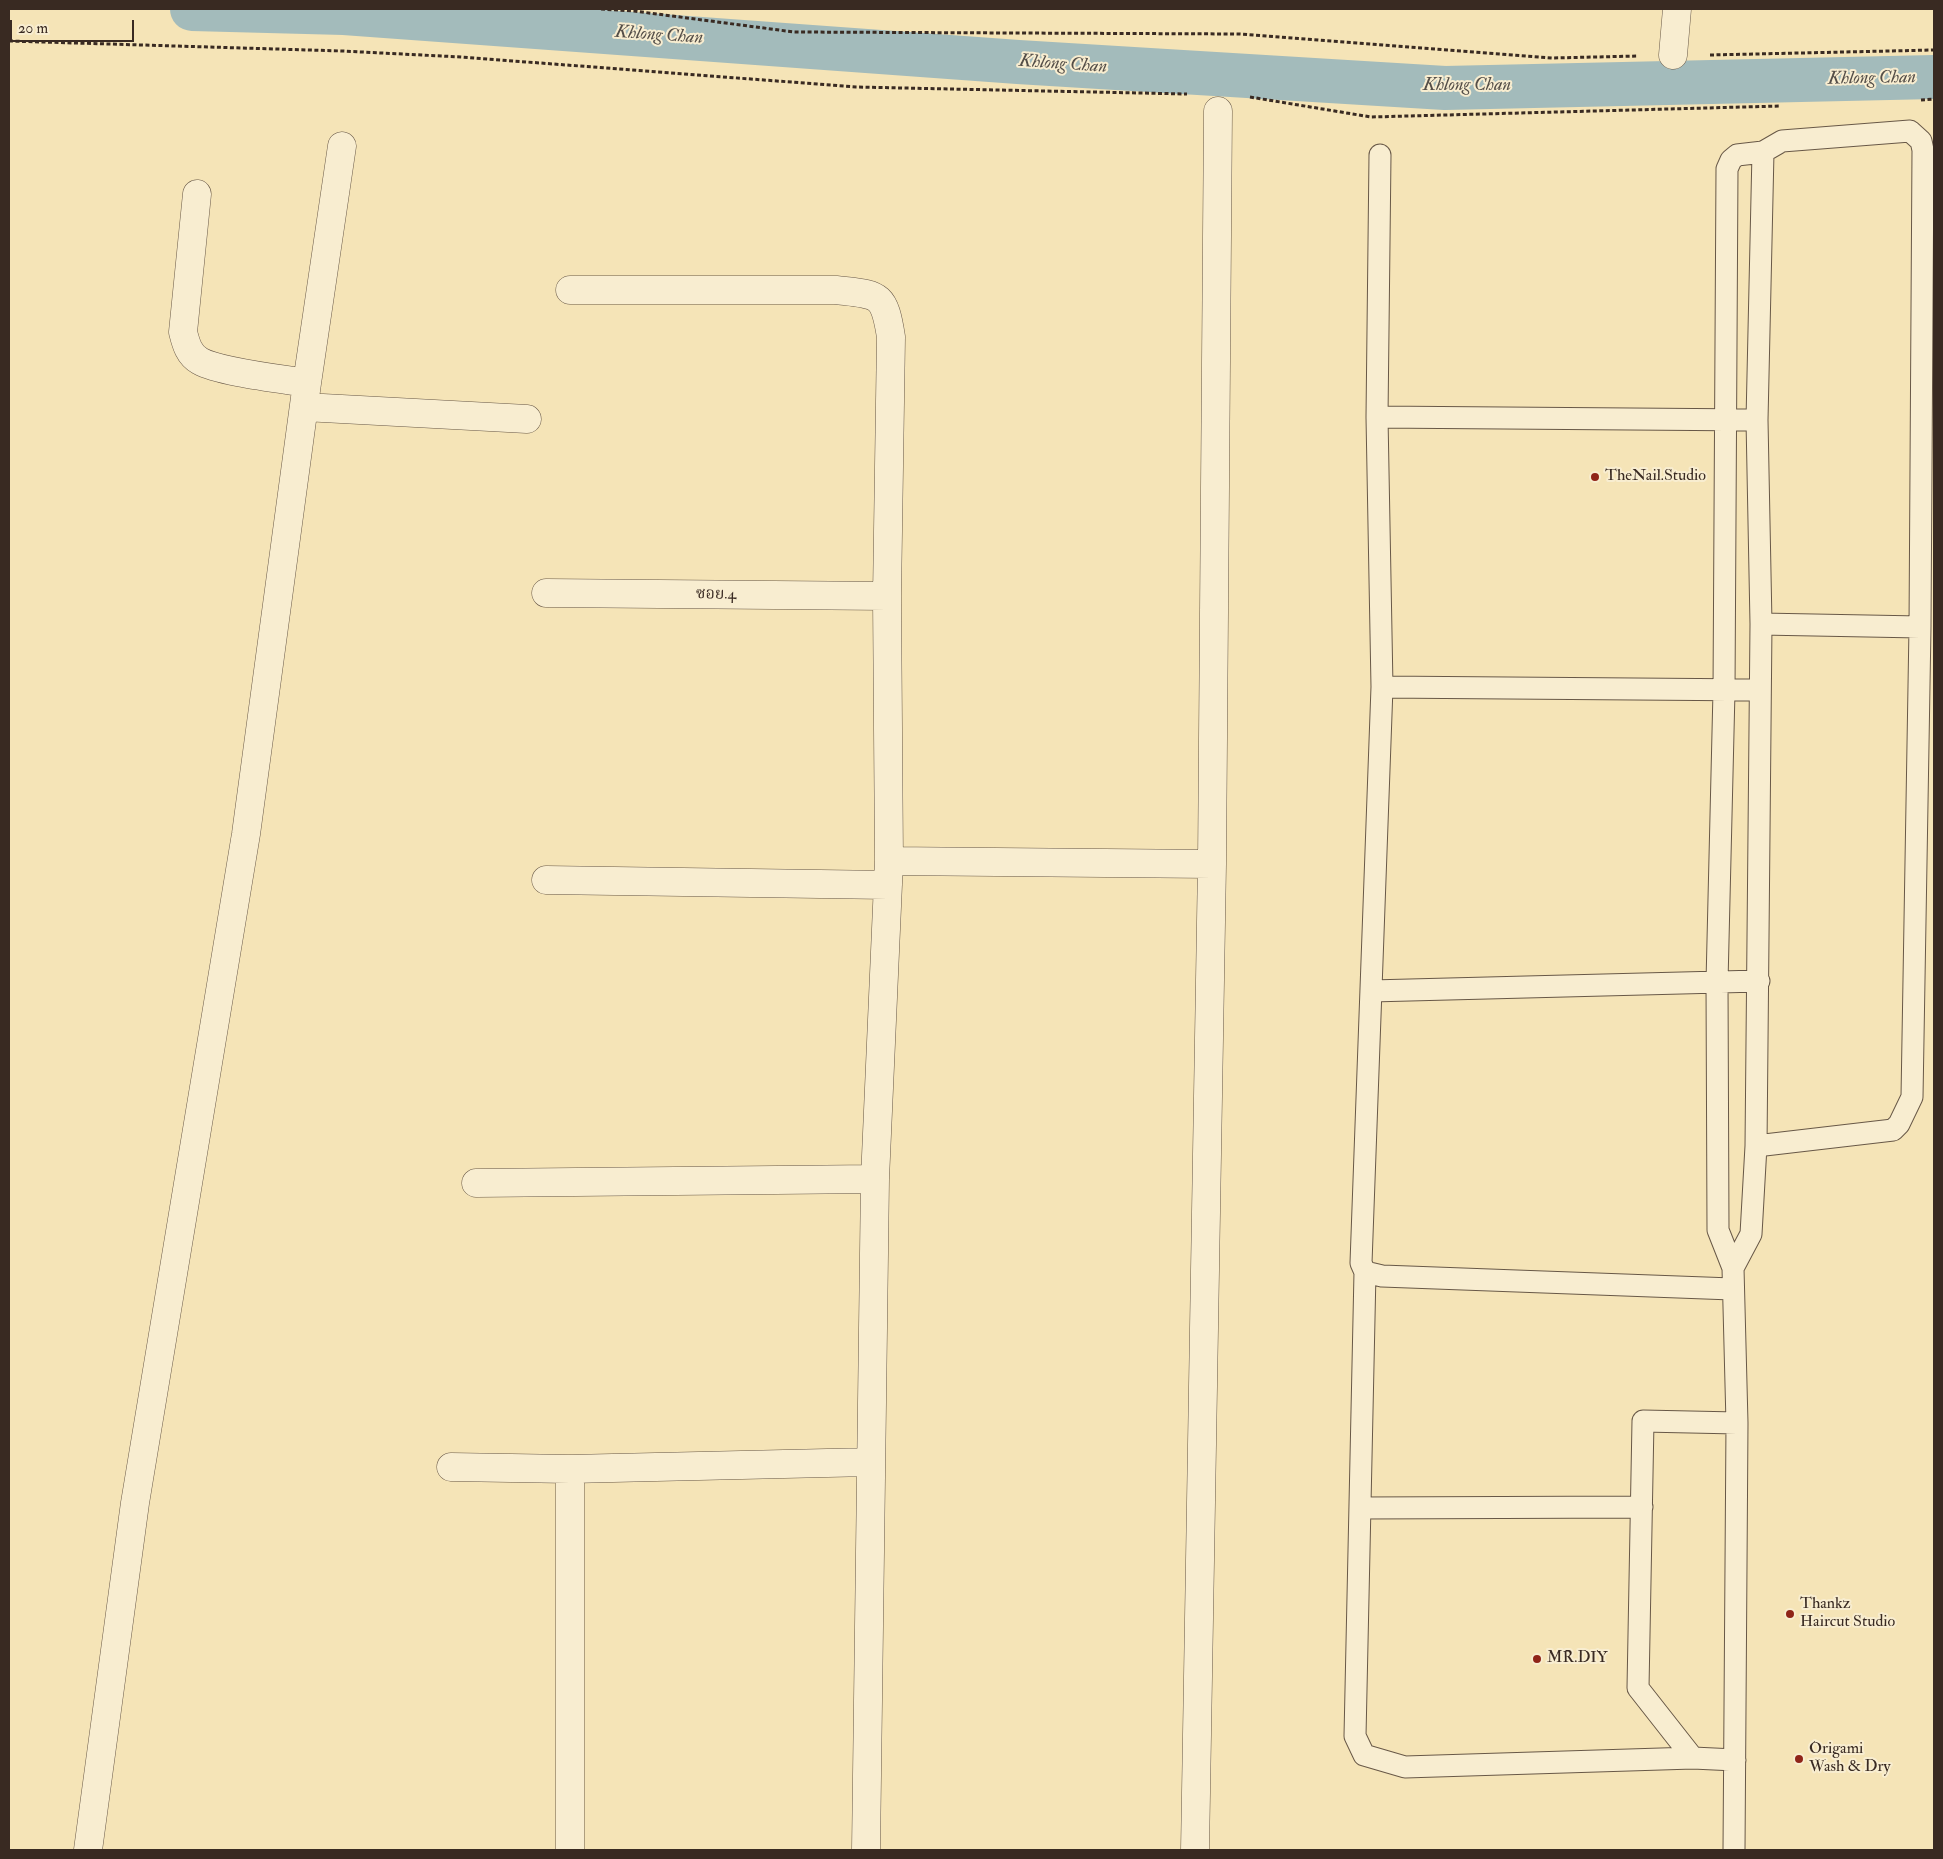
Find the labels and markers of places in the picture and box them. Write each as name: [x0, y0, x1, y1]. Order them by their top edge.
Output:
place label: TheNail.Studio: [1605, 467, 1706, 487]
marker: TheNail.Studio: [1589, 471, 1601, 483]
place label: Thankz Haircut Studio: [1800, 1595, 1895, 1633]
marker: Thankz Haircut Studio: [1784, 1608, 1796, 1620]
place label: MR.DIY: [1547, 1649, 1608, 1669]
marker: MR.DIY: [1531, 1653, 1543, 1665]
place label: Origami Wash & Dry: [1809, 1740, 1890, 1778]
marker: Origami Wash & Dry: [1793, 1753, 1805, 1765]

